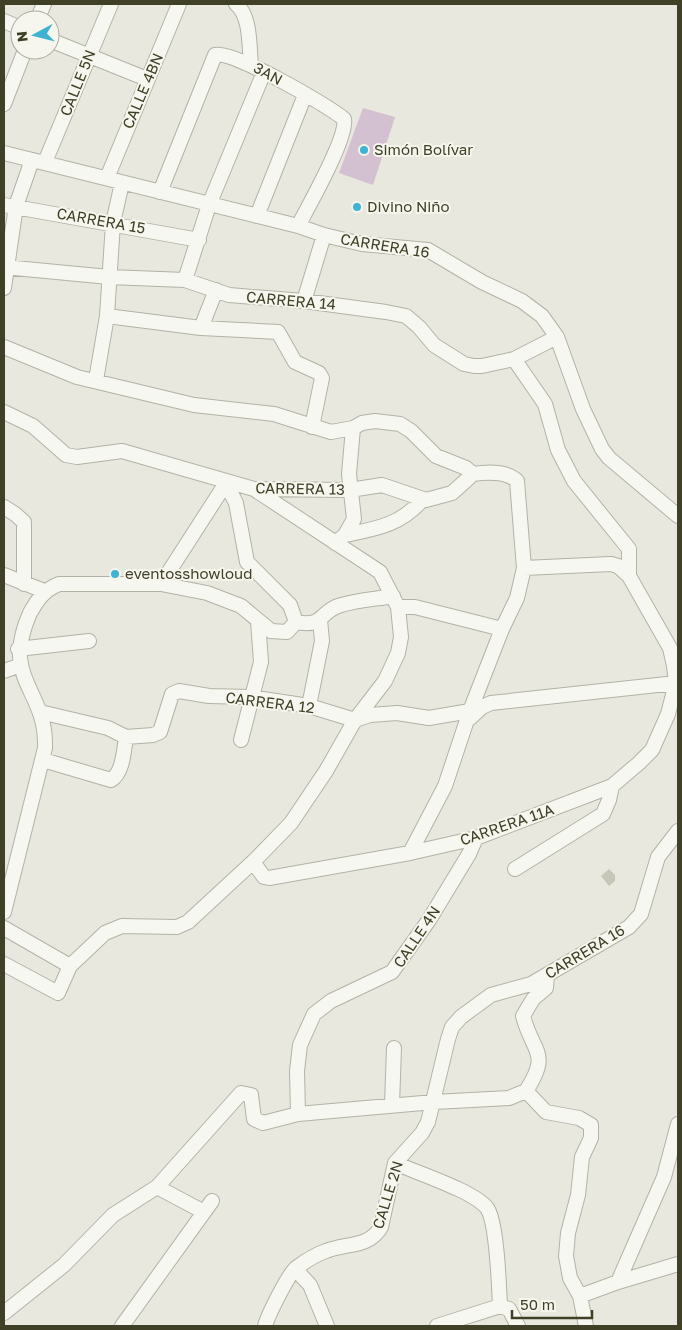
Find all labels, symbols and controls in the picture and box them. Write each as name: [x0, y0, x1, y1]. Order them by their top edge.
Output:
north arrow: [10, 10, 60, 60]
text: N: [13, 30, 31, 43]
street label: CALLE 5N: [56, 47, 99, 118]
street label: CALLE 4BN: [118, 50, 166, 131]
street label: 3AN: [251, 58, 286, 88]
place label: Simón Bolívar: [374, 140, 473, 158]
marker: Simón Bolívar: [358, 144, 370, 156]
place label: Divino Niño: [367, 197, 450, 215]
marker: Divino Niño: [351, 201, 363, 213]
street label: CARRERA 15: [56, 203, 147, 237]
street label: CARRERA 16: [339, 229, 431, 261]
street label: CARRERA 14: [246, 287, 337, 313]
street label: CARRERA 13: [255, 478, 345, 498]
place label: eventosshowloud: [125, 564, 252, 582]
marker: eventosshowloud: [109, 568, 121, 580]
street label: CARRERA 12: [225, 688, 316, 716]
street label: CARRERA 11A: [457, 800, 556, 849]
street label: CALLE 4N: [389, 902, 443, 971]
street label: CARRERA 16: [541, 920, 628, 982]
street label: CALLE 2N: [368, 1159, 406, 1231]
scale bar: [512, 1288, 592, 1320]
text: 50 m: [520, 1295, 555, 1313]

